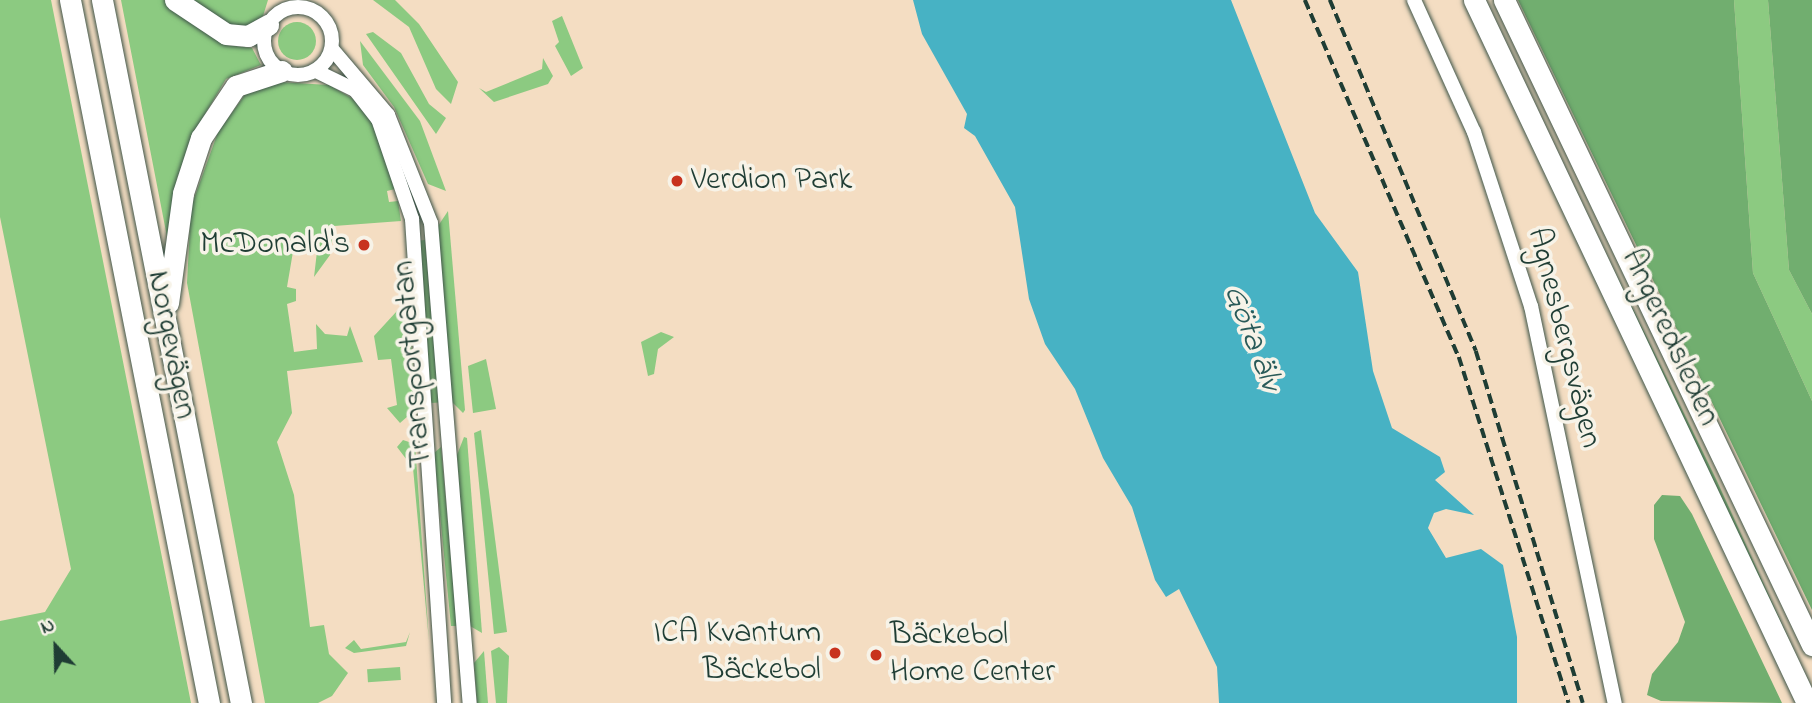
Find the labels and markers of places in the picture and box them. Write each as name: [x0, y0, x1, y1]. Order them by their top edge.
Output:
place label: Verdion Park: [691, 162, 852, 200]
marker: Verdion Park: [669, 173, 685, 189]
place label: McDonald's: [200, 226, 350, 264]
marker: McDonald's: [356, 237, 372, 253]
place label: ICA Kvantum Bäckebol: [653, 616, 821, 691]
place label: Bäckebol Home Center: [890, 618, 1055, 693]
marker: ICA Kvantum Bäckebol: [827, 645, 843, 661]
marker: Bäckebol Home Center: [868, 647, 884, 663]

